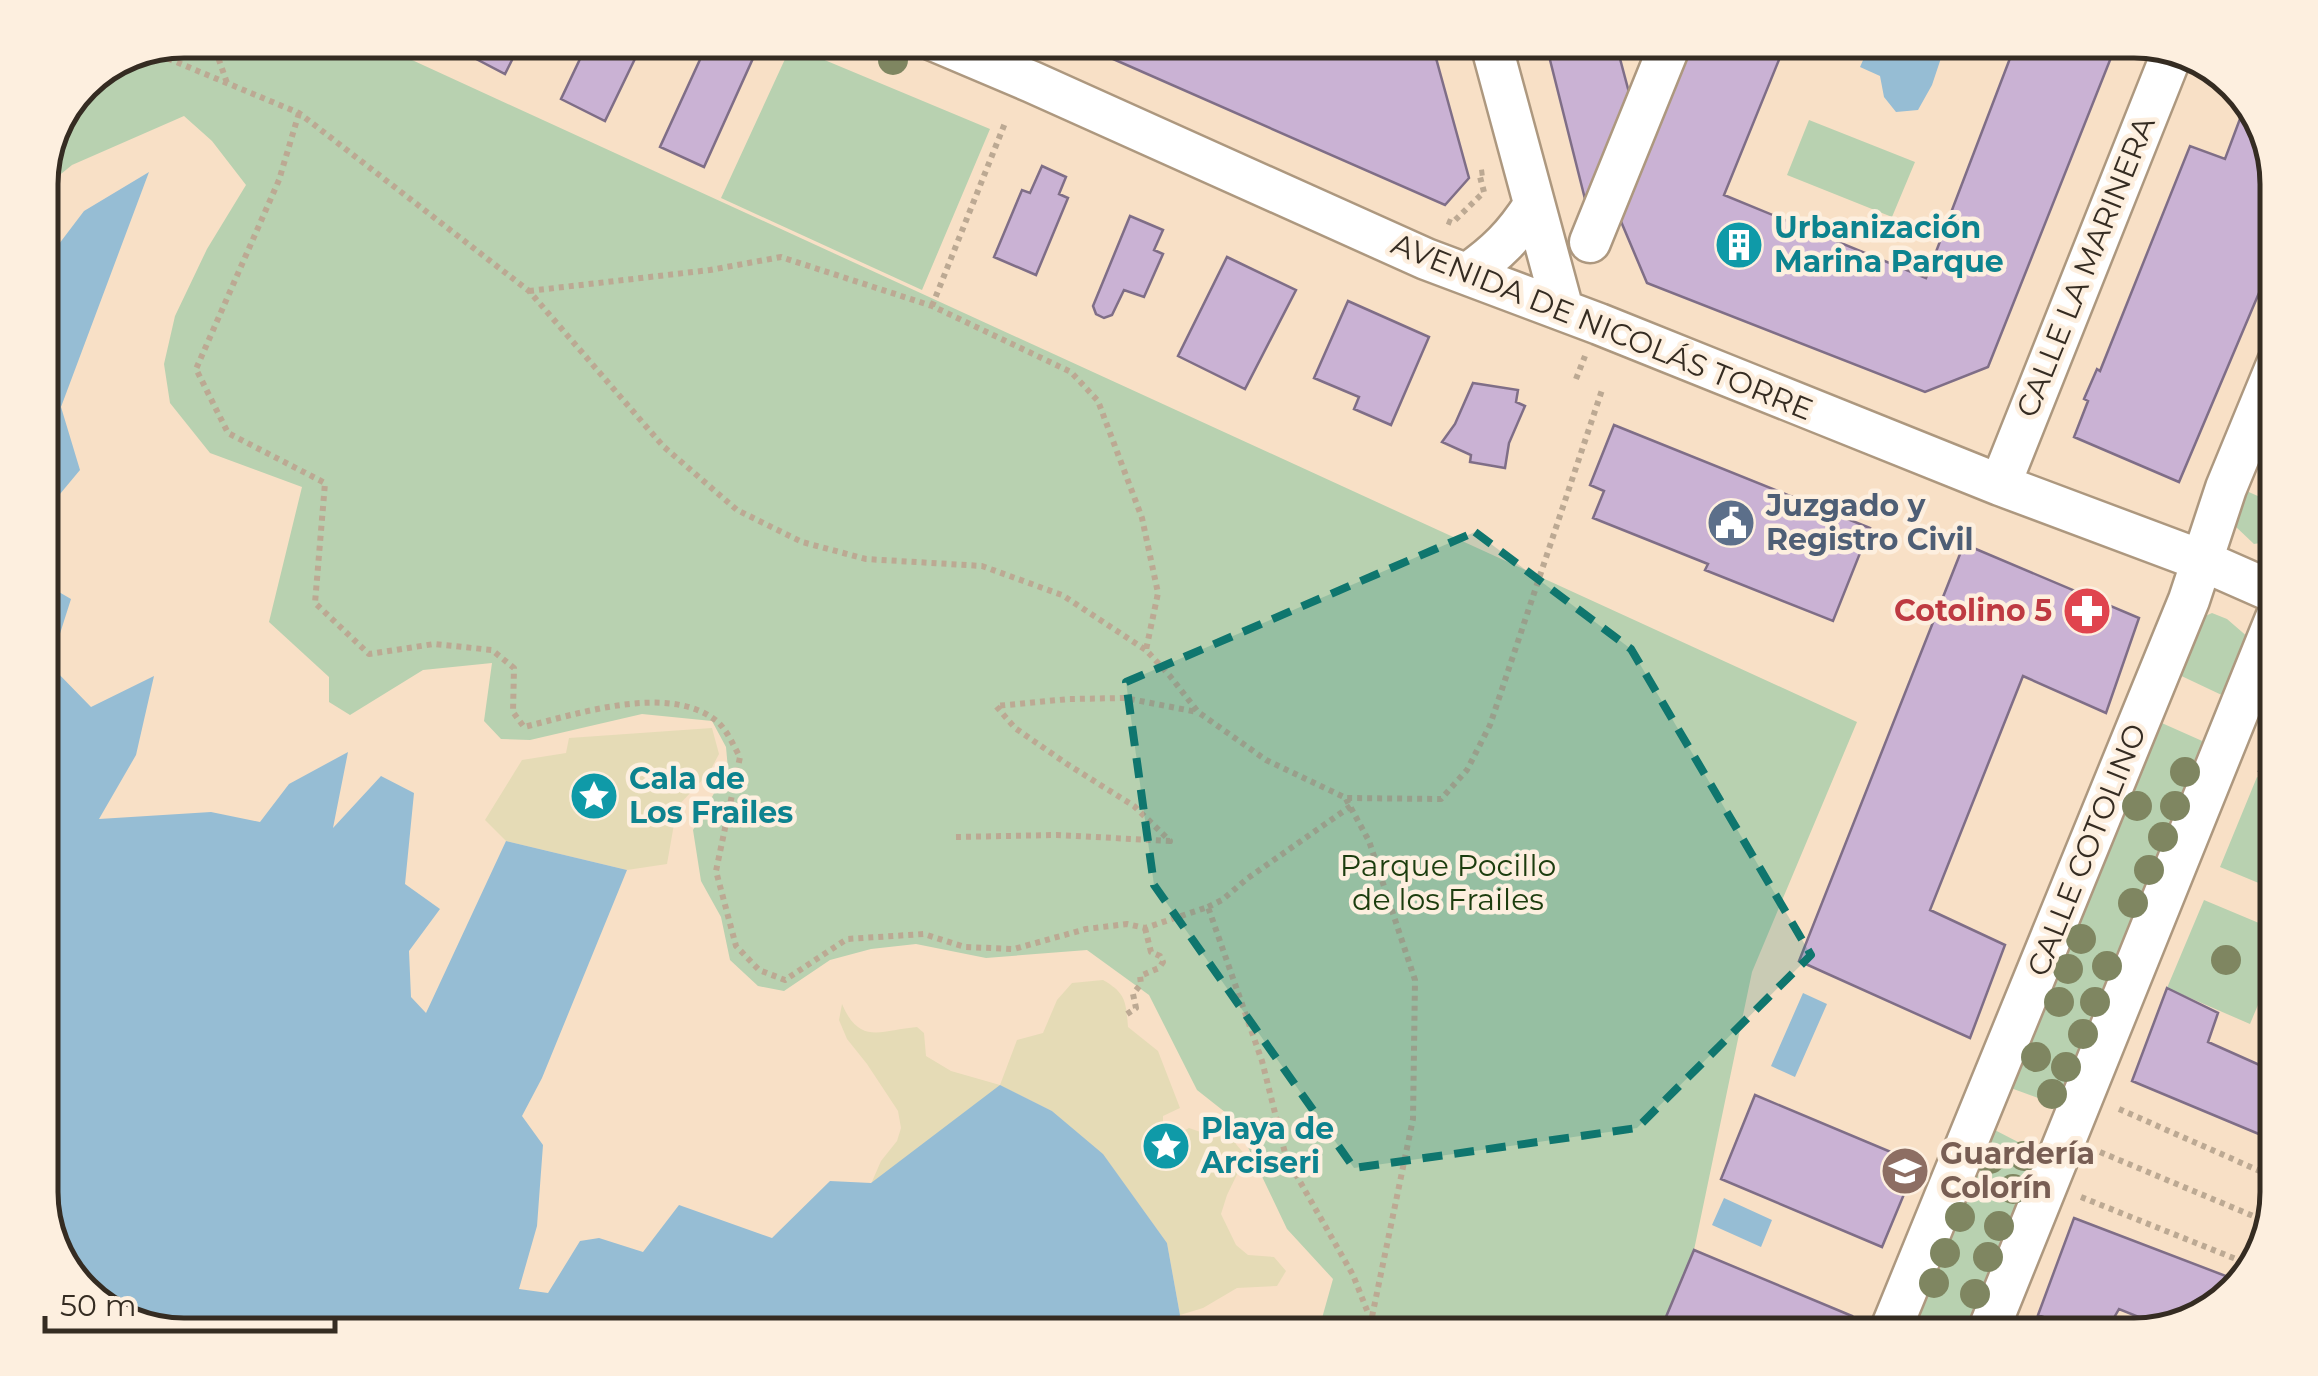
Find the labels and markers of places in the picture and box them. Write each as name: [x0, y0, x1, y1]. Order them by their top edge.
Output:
place label: Urbanización Marina Parque: [1774, 209, 2004, 280]
building icon: Urbanización Marina Parque: [1713, 219, 1765, 271]
place label: Juzgado y Registro Civil: [1765, 487, 1974, 558]
public building icon: Juzgado y Registro Civil: [1705, 497, 1757, 549]
pharmacy icon: Cotolino 5: [2061, 585, 2113, 637]
place label: Cotolino 5: [1894, 592, 2052, 629]
place label: Cala de Los Frailes: [629, 760, 793, 831]
place icon: Cala de Los Frailes: [568, 770, 620, 822]
place label: Playa de Arciseri: [1200, 1110, 1334, 1181]
place icon: Playa de Arciseri: [1140, 1120, 1192, 1172]
place label: Guardería Colorín: [1940, 1135, 2095, 1206]
school or university icon: Guardería Colorín: [1879, 1145, 1931, 1197]

